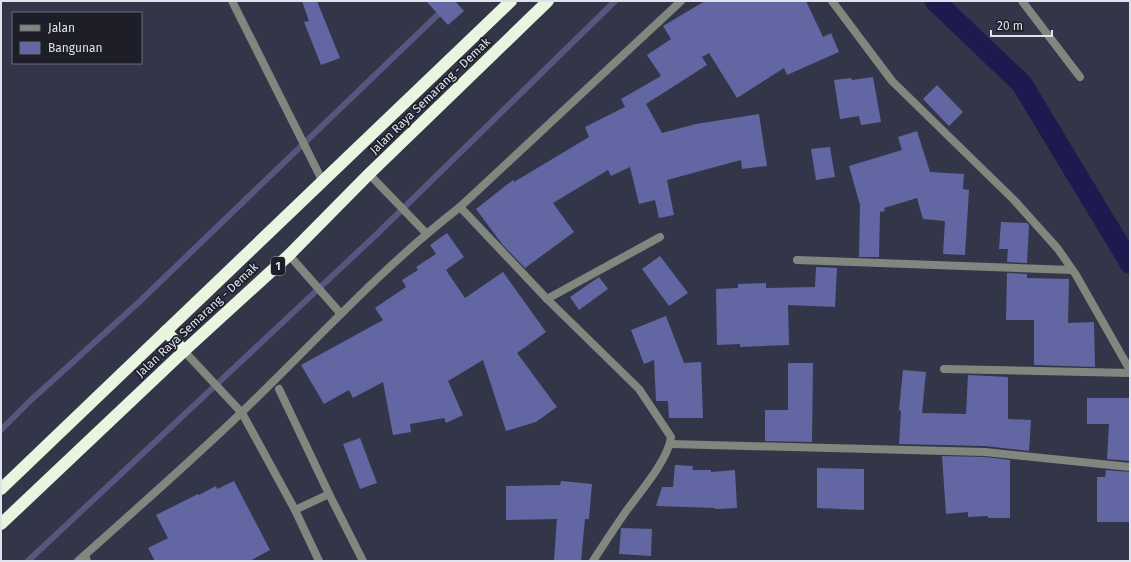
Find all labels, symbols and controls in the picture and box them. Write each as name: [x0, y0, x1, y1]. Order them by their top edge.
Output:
legend: [12, 12, 142, 64]
scale bar: [991, 12, 1052, 38]
text: 20 m: [997, 19, 1023, 33]
text: Jalan: [48, 21, 75, 35]
street label: Jalan Raya Semarang - Demak: [367, 34, 494, 157]
text: Bangunan: [48, 41, 103, 55]
road number: 1: [271, 257, 285, 275]
street label: Jalan Raya Semarang - Demak: [133, 259, 261, 380]

